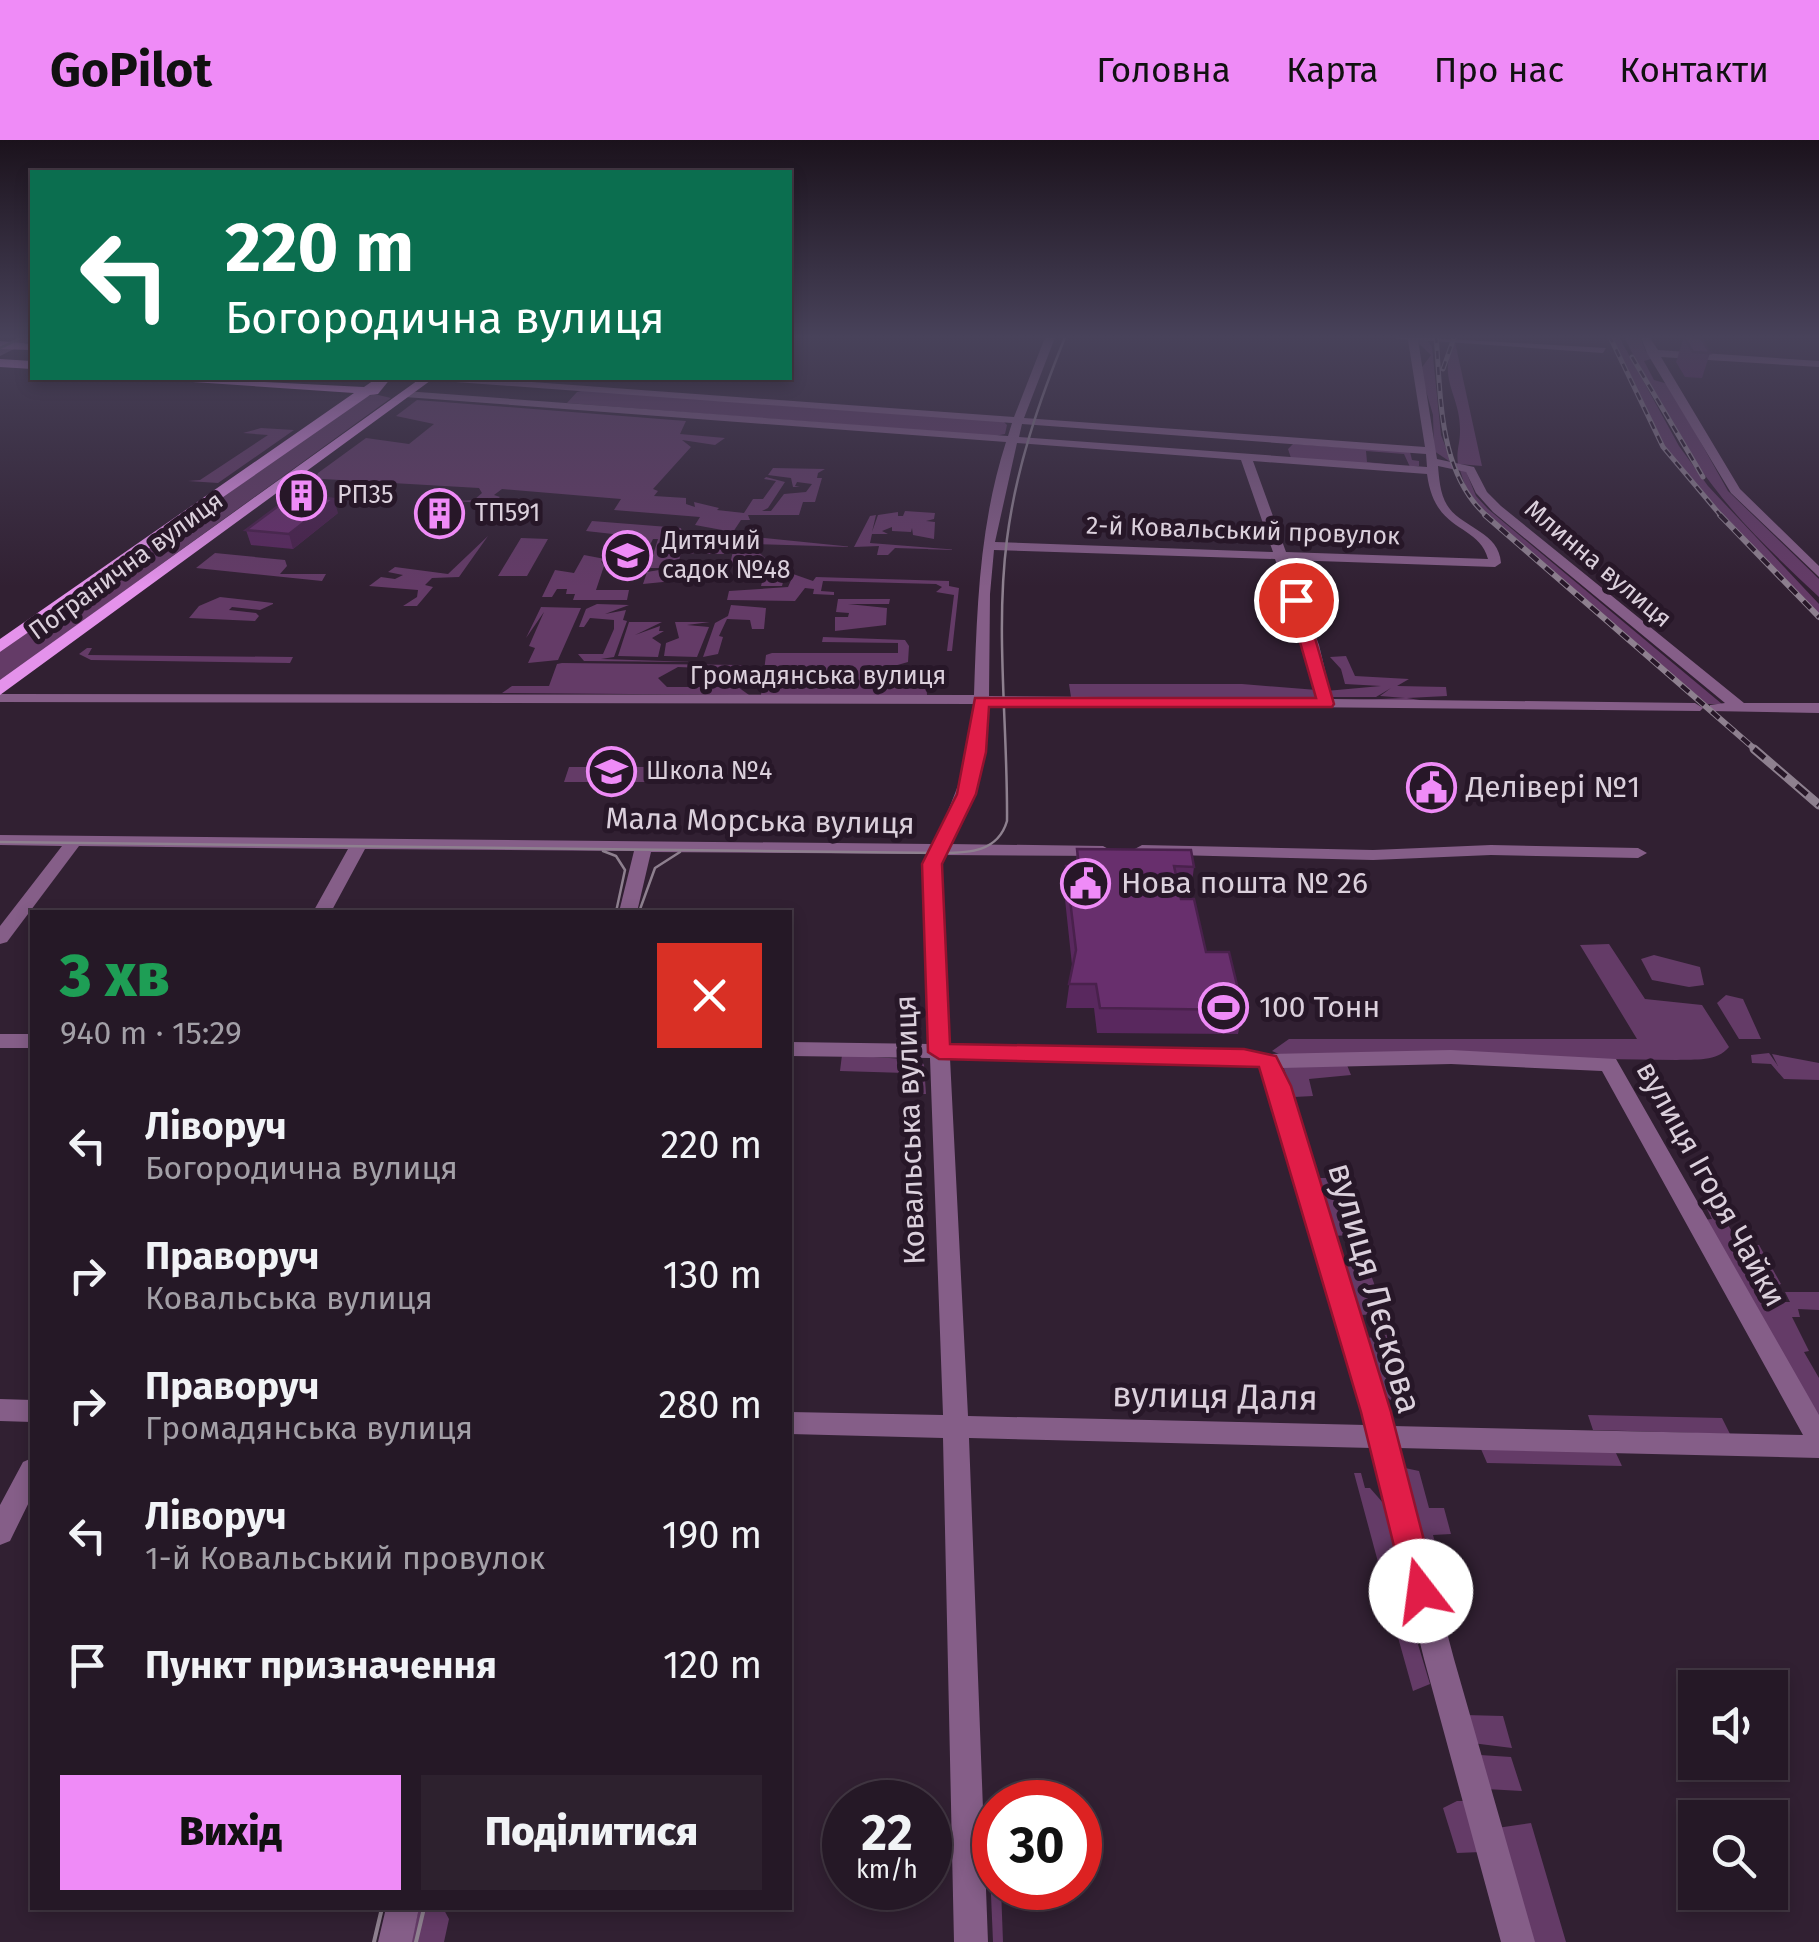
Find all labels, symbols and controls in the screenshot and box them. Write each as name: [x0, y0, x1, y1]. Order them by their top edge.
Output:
text: GoPilot: [50, 41, 212, 99]
text: Головна: [1096, 49, 1231, 91]
text: Карта: [1286, 49, 1379, 91]
text: Про нас: [1434, 49, 1564, 91]
text: Контакти: [1619, 49, 1769, 91]
text: 220 m: [225, 206, 414, 290]
icon: left: [60, 210, 190, 340]
text: Богородична вулиця: [225, 291, 665, 345]
building icon: РП35: [276, 469, 328, 521]
place label: РП35: [337, 480, 393, 510]
street label: Погранична вулиця: [23, 485, 229, 647]
building icon: ТП591: [414, 487, 466, 539]
street label: Млинна вулиця: [1519, 494, 1677, 634]
place label: ТП591: [475, 498, 540, 528]
street label: 2-й Ковальський провулок: [1085, 511, 1401, 551]
place label: Дитячий садок №48: [661, 526, 791, 585]
school or university icon: Дитячий садок №48: [601, 529, 653, 581]
pin: [1254, 558, 1339, 643]
icon: arrive: [1269, 573, 1324, 628]
street label: Громадянська вулиця: [690, 661, 946, 691]
school or university icon: Школа №4: [585, 745, 637, 797]
place label: Школа №4: [646, 756, 772, 786]
public building icon: Делівері №1: [1405, 761, 1457, 813]
place label: Делівері №1: [1465, 769, 1640, 805]
street label: Мала Морська вулиця: [605, 800, 915, 842]
public building icon: Нова пошта № 26: [1060, 857, 1112, 909]
place label: Нова пошта № 26: [1121, 865, 1368, 901]
text: 3 хв: [60, 940, 170, 1012]
button: close: [657, 943, 762, 1048]
sports icon: 100 Тонн: [1198, 981, 1250, 1033]
place label: 100 Тонн: [1259, 989, 1380, 1025]
street label: Ковальська вулиця: [887, 994, 933, 1266]
text: 940 m · 15:29: [60, 1014, 242, 1052]
street label: вулиця Ігоря Чайки: [1629, 1055, 1793, 1313]
text: Ліворуч: [145, 1103, 287, 1149]
icon: left: [60, 1118, 115, 1173]
text: 220 m: [661, 1122, 762, 1168]
text: Богородична вулиця: [145, 1149, 458, 1187]
street label: вулиця Лєскова: [1319, 1158, 1431, 1418]
text: Праворуч: [145, 1233, 319, 1279]
icon: right: [60, 1248, 115, 1303]
text: 130 m: [663, 1252, 762, 1298]
text: Ковальська вулиця: [145, 1279, 433, 1317]
text: Праворуч: [145, 1363, 319, 1409]
street label: вулиця Даля: [1112, 1373, 1318, 1419]
icon: right: [60, 1378, 115, 1433]
text: 280 m: [658, 1382, 762, 1428]
text: Громадянська вулиця: [145, 1409, 473, 1447]
text: Ліворуч: [145, 1493, 287, 1539]
icon: left: [60, 1508, 115, 1563]
text: 190 m: [662, 1512, 762, 1558]
text: 1-й Ковальський провулок: [145, 1539, 545, 1577]
position arrow: [1369, 1539, 1473, 1643]
icon: arrive: [60, 1638, 115, 1693]
text: Пункт призначення: [145, 1642, 497, 1688]
text: 120 m: [663, 1642, 762, 1688]
map controls: [1678, 1670, 1788, 1910]
button: sound: [1678, 1670, 1788, 1780]
button: Вихід: [60, 1775, 401, 1890]
button: Поділитися: [421, 1775, 762, 1890]
speed limit sign: 30: [972, 1780, 1102, 1910]
button: search: [1678, 1800, 1788, 1910]
text: 22: [861, 1803, 913, 1863]
text: km/h: [856, 1855, 918, 1885]

